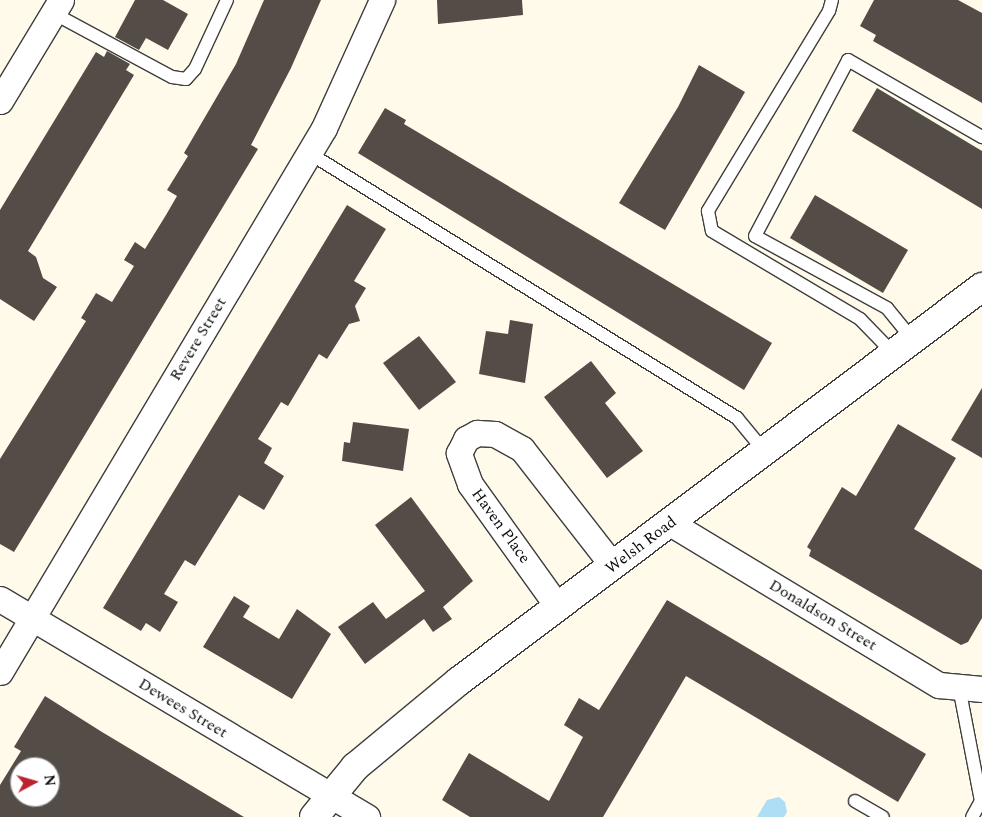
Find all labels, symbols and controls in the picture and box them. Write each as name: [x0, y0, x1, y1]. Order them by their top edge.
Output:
street label: Revere Street: [166, 294, 230, 384]
street label: Haven Place: [467, 485, 535, 567]
street label: Welsh Road: [602, 512, 680, 578]
street label: Donaldson Street: [766, 575, 880, 655]
street label: Dewees Street: [135, 674, 231, 742]
north arrow: [10, 757, 60, 807]
text: N: [38, 774, 60, 787]

